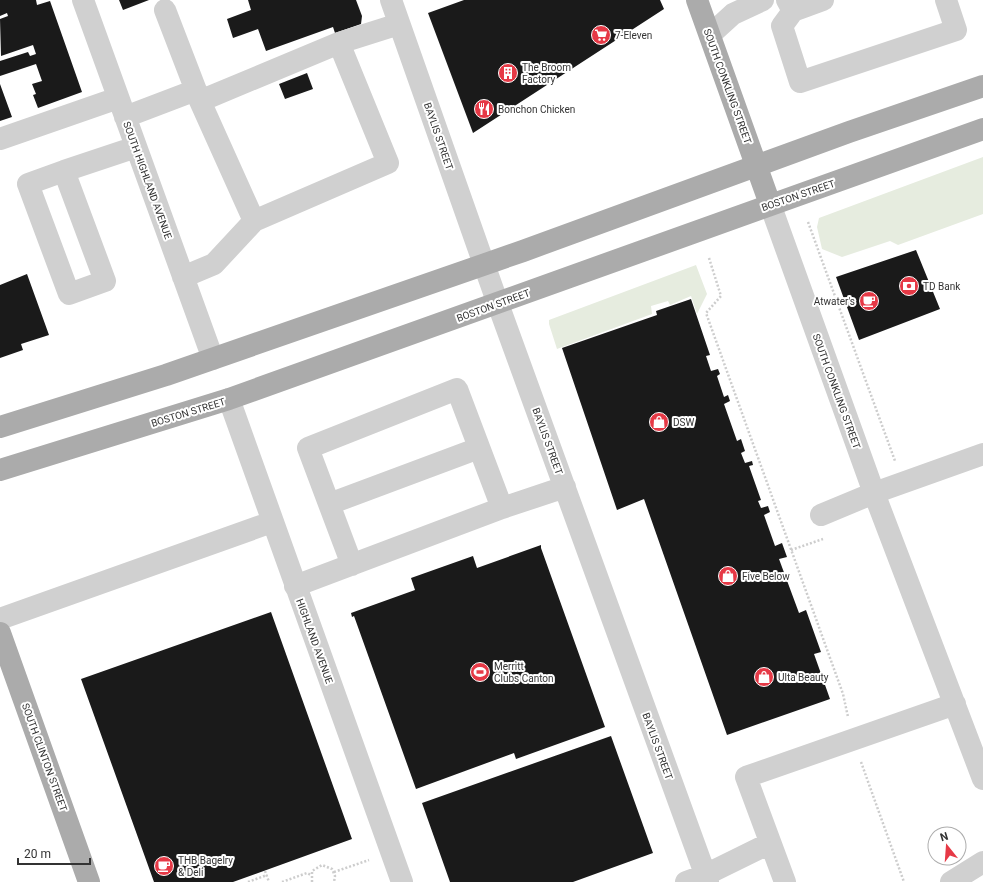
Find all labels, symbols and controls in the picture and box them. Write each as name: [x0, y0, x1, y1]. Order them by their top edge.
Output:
supermarket icon: 7-Eleven: [590, 24, 612, 46]
street label: SOUTH CONKLING STREET: [702, 27, 754, 145]
place label: 7-Eleven: [615, 30, 652, 41]
building icon: The Broom Factory: [497, 62, 519, 84]
place label: The Broom Factory: [522, 62, 571, 85]
restaurant icon: Bonchon Chicken: [473, 98, 495, 120]
street label: BAYLIS STREET: [422, 101, 455, 171]
place label: Bonchon Chicken: [498, 104, 575, 115]
street label: SOUTH HIGHLAND AVENUE: [121, 120, 174, 241]
street label: BOSTON STREET: [760, 178, 836, 213]
bank icon: TD Bank: [898, 275, 920, 297]
place label: TD Bank: [923, 281, 961, 292]
street label: BOSTON STREET: [455, 287, 531, 324]
cafe icon: Atwater's: [858, 290, 880, 312]
place label: Atwater's: [814, 296, 855, 307]
street label: SOUTH CONKLING STREET: [811, 332, 863, 450]
street label: BOSTON STREET: [150, 396, 227, 429]
street label: BAYLIS STREET: [530, 406, 565, 476]
shop icon: DSW: [648, 411, 670, 433]
place label: DSW: [673, 417, 695, 428]
shop icon: Five Below: [717, 565, 739, 587]
place label: Five Below: [742, 571, 790, 582]
street label: HIGHLAND AVENUE: [294, 597, 335, 685]
sports icon: Merritt Clubs Canton: [469, 661, 491, 683]
place label: Merritt Clubs Canton: [494, 661, 554, 684]
shop icon: Ulta Beauty: [753, 666, 775, 688]
place label: Ulta Beauty: [778, 672, 829, 683]
street label: SOUTH CLINTON STREET: [20, 702, 69, 813]
street label: BAYLIS STREET: [640, 711, 675, 781]
north arrow: [927, 826, 967, 866]
text: N: [939, 829, 950, 844]
scale bar: [18, 840, 90, 866]
text: 20 m: [24, 847, 51, 861]
cafe icon: THB Bagelry & Deli: [153, 855, 175, 877]
place label: THB Bagelry & Deli: [178, 855, 233, 878]

